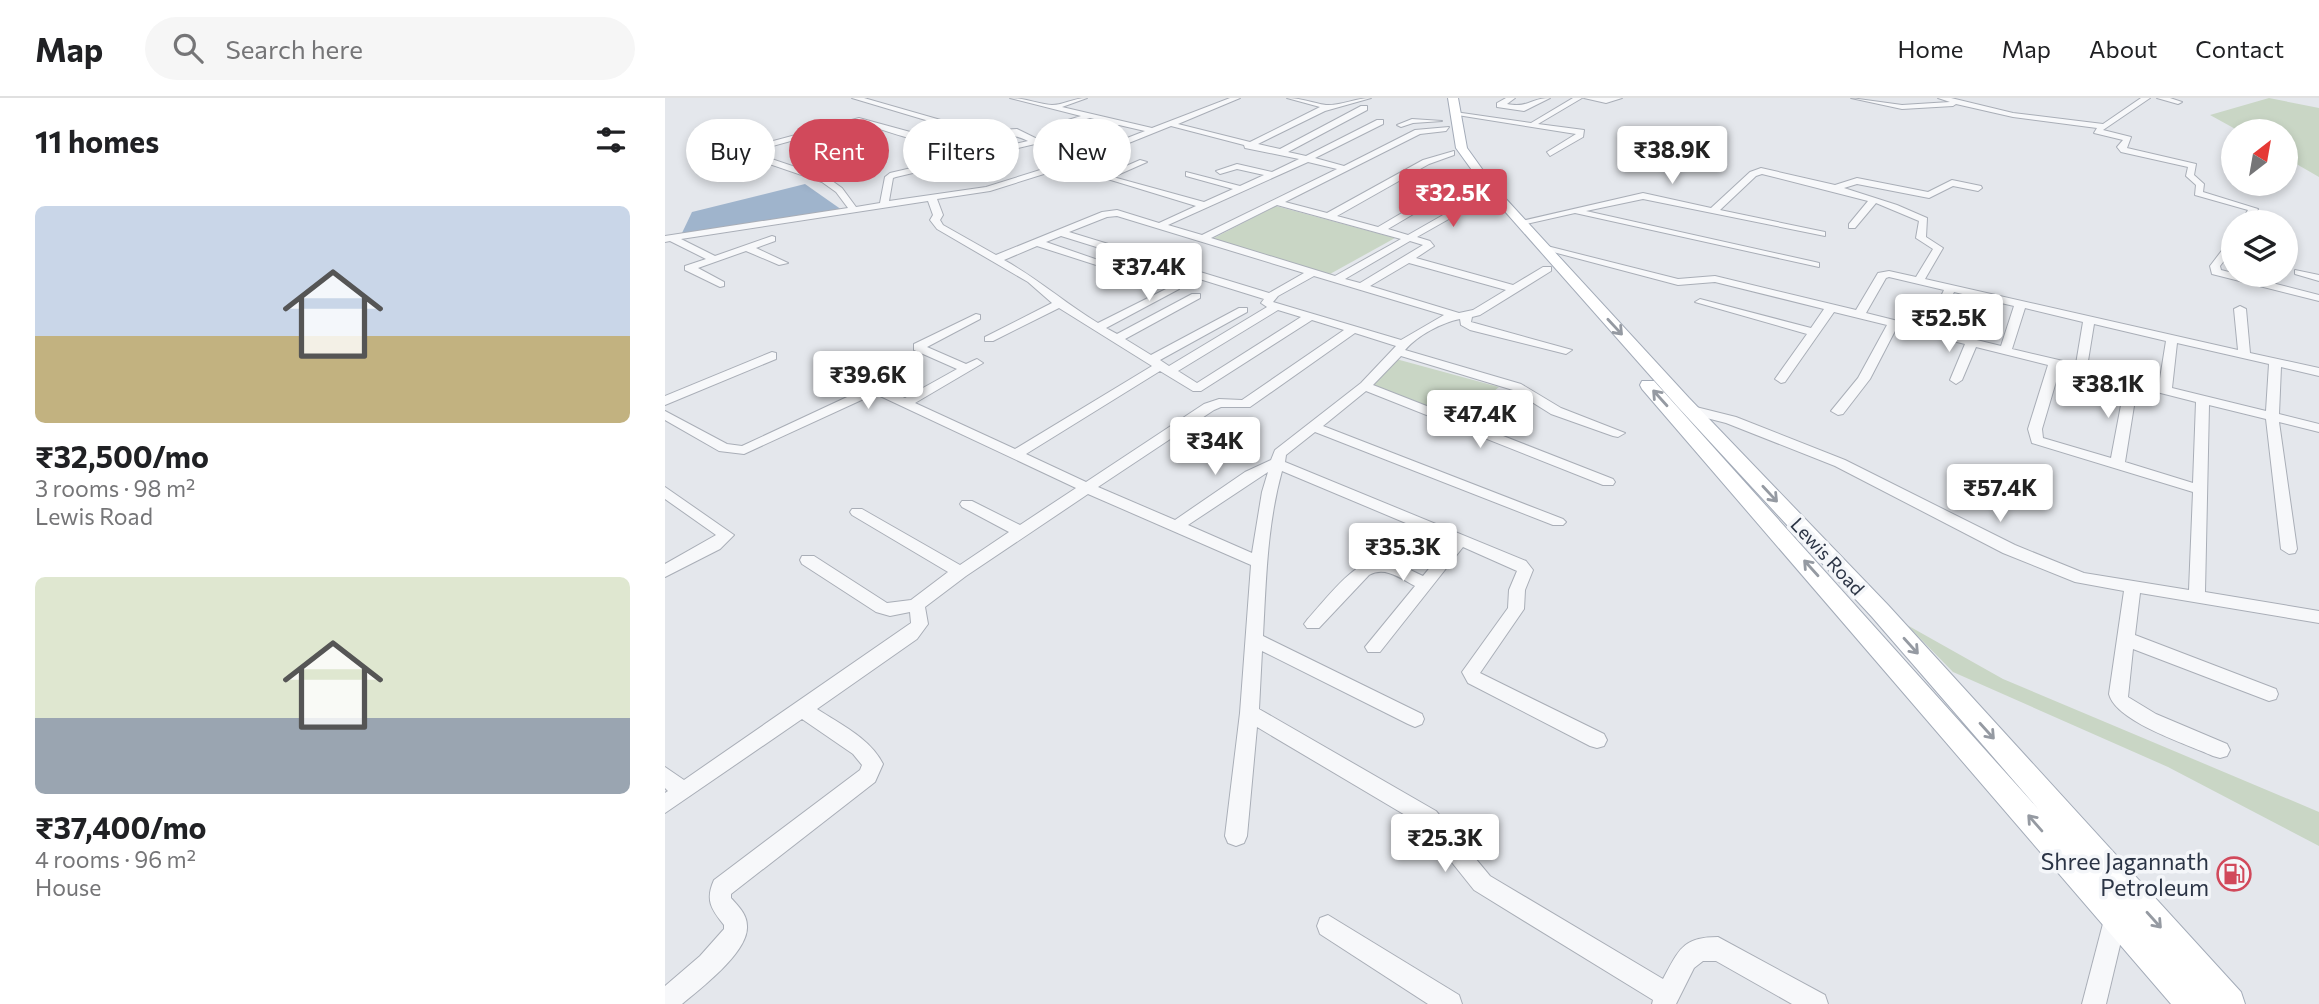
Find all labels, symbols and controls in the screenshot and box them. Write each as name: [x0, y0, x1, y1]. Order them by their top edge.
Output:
search box: [145, 17, 635, 80]
text: Map: [35, 28, 103, 69]
icon: search: [169, 29, 207, 67]
text: Search here: [225, 33, 363, 64]
text: Home: [1898, 34, 1964, 63]
text: Map: [2002, 34, 2051, 63]
text: About: [2089, 34, 2157, 63]
text: Contact: [2195, 34, 2284, 63]
chip: Buy: [686, 119, 775, 182]
chip: Rent: [789, 119, 889, 182]
chip: Filters: [903, 119, 1019, 182]
chip: New: [1033, 119, 1131, 182]
north arrow: [2221, 119, 2298, 196]
map controls: [2221, 119, 2298, 287]
icon: filters: [592, 121, 630, 159]
text: 11 homes: [35, 122, 159, 159]
pin: ₹38.9K: [1615, 126, 1729, 186]
text: ₹38.9K: [1633, 135, 1711, 163]
pin: ₹32.5K: [1396, 170, 1510, 229]
text: ₹32.5K: [1415, 178, 1491, 206]
button: layers: [2221, 210, 2298, 287]
pin: ₹37.4K: [1092, 244, 1206, 303]
icon: home: [270, 251, 396, 377]
text: ₹37.4K: [1112, 252, 1186, 280]
pin: ₹52.5K: [1892, 294, 2006, 354]
text: ₹52.5K: [1911, 303, 1987, 331]
one-way arrow: [1607, 318, 1624, 335]
pin: ₹39.6K: [811, 352, 925, 411]
text: ₹39.6K: [829, 360, 907, 388]
pin: ₹38.1K: [2051, 360, 2165, 420]
text: ₹38.1K: [2072, 369, 2144, 397]
pin: ₹47.4K: [1423, 390, 1537, 450]
one-way arrow: [1651, 390, 1668, 407]
text: ₹47.4K: [1443, 399, 1517, 427]
pin: ₹34K: [1174, 418, 1256, 477]
text: ₹34K: [1186, 426, 1244, 454]
text: ₹32,500/mo: [35, 437, 209, 474]
pin: ₹57.4K: [1943, 464, 2057, 524]
text: ₹57.4K: [1963, 473, 2037, 501]
text: 3 rooms · 98 m²: [35, 474, 195, 502]
one-way arrow: [1762, 485, 1779, 502]
text: Lewis Road: [35, 502, 153, 530]
street label: Lewis Road: [1786, 513, 1870, 599]
pin: ₹35.3K: [1346, 524, 1460, 583]
text: ₹35.3K: [1365, 532, 1441, 560]
one-way arrow: [1803, 559, 1819, 577]
icon: home: [270, 622, 396, 748]
one-way arrow: [1903, 637, 1919, 655]
one-way arrow: [1979, 722, 1995, 740]
text: ₹37,400/mo: [35, 808, 207, 845]
pin: ₹25.3K: [1388, 814, 1502, 874]
one-way arrow: [2027, 815, 2043, 833]
text: ₹25.3K: [1407, 823, 1483, 851]
text: 4 rooms · 96 m²: [35, 845, 196, 873]
place label: Shree Jagannath Petroleum: [2041, 847, 2209, 901]
fuel station icon: Shree Jagannath Petroleum: [2215, 855, 2253, 893]
text: House: [35, 873, 101, 901]
one-way arrow: [2146, 910, 2162, 928]

